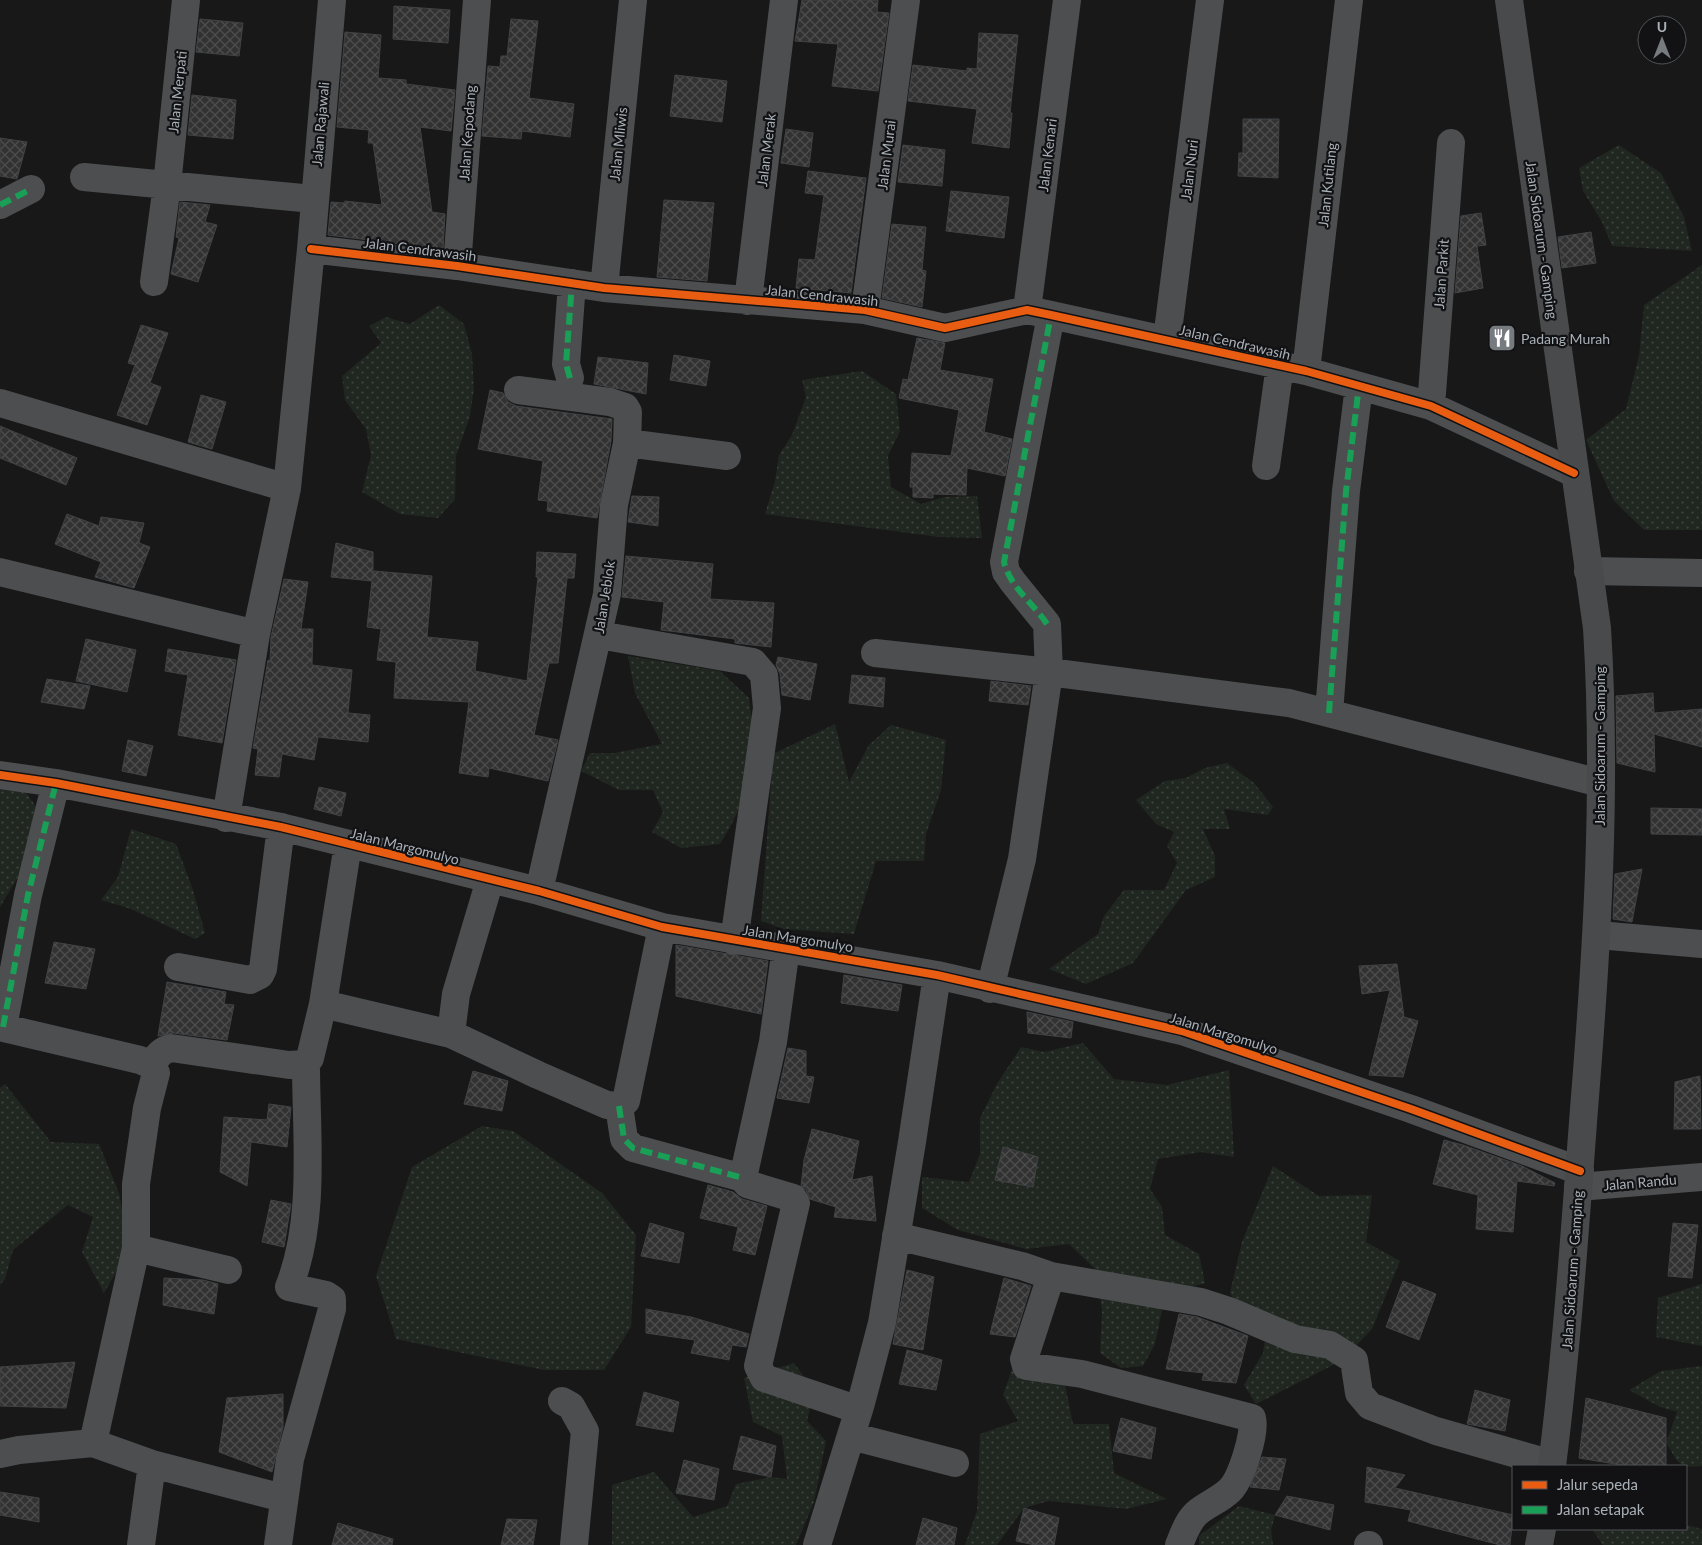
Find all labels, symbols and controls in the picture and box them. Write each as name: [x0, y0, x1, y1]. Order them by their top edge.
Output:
north arrow: [1637, 15, 1687, 65]
text: U: [1657, 18, 1667, 35]
street label: Jalan Merpati: [164, 50, 190, 134]
street label: Jalan Rajawali: [308, 81, 332, 167]
street label: Jalan Kepodang: [455, 84, 479, 182]
street label: Jalan Mliwis: [606, 106, 630, 182]
street label: Jalan Merak: [753, 112, 779, 188]
street label: Jalan Kenari: [1034, 117, 1060, 193]
street label: Jalan Murai: [873, 119, 899, 191]
street label: Jalan Nuri: [1177, 139, 1201, 201]
street label: Jalan Kutilang: [1314, 142, 1340, 228]
street label: Jalan Sidoarum - Gamping: [1522, 160, 1562, 320]
street label: Jalan Cendrawasih: [363, 234, 477, 264]
street label: Jalan Parkit: [1430, 239, 1452, 309]
street label: Jalan Cendrawasih: [765, 281, 879, 309]
street label: Jalan Cendrawasih: [1178, 321, 1292, 363]
restaurant icon: Padang Murah: [1487, 323, 1517, 353]
place label: Padang Murah: [1521, 330, 1610, 347]
street label: Jalan Jeblok: [590, 559, 618, 634]
street label: Jalan Sidoarum - Gamping: [1591, 666, 1608, 826]
street label: Jalan Margomulyo: [349, 824, 461, 868]
street label: Jalan Margomulyo: [742, 921, 855, 955]
street label: Jalan Margomulyo: [1168, 1009, 1280, 1057]
street label: Jalan Randu: [1603, 1170, 1677, 1194]
street label: Jalan Sidoarum - Gamping: [1558, 1190, 1586, 1350]
legend: [1512, 1465, 1687, 1530]
text: Jalur sepeda: [1557, 1475, 1638, 1493]
text: Jalan setapak: [1557, 1500, 1645, 1518]

